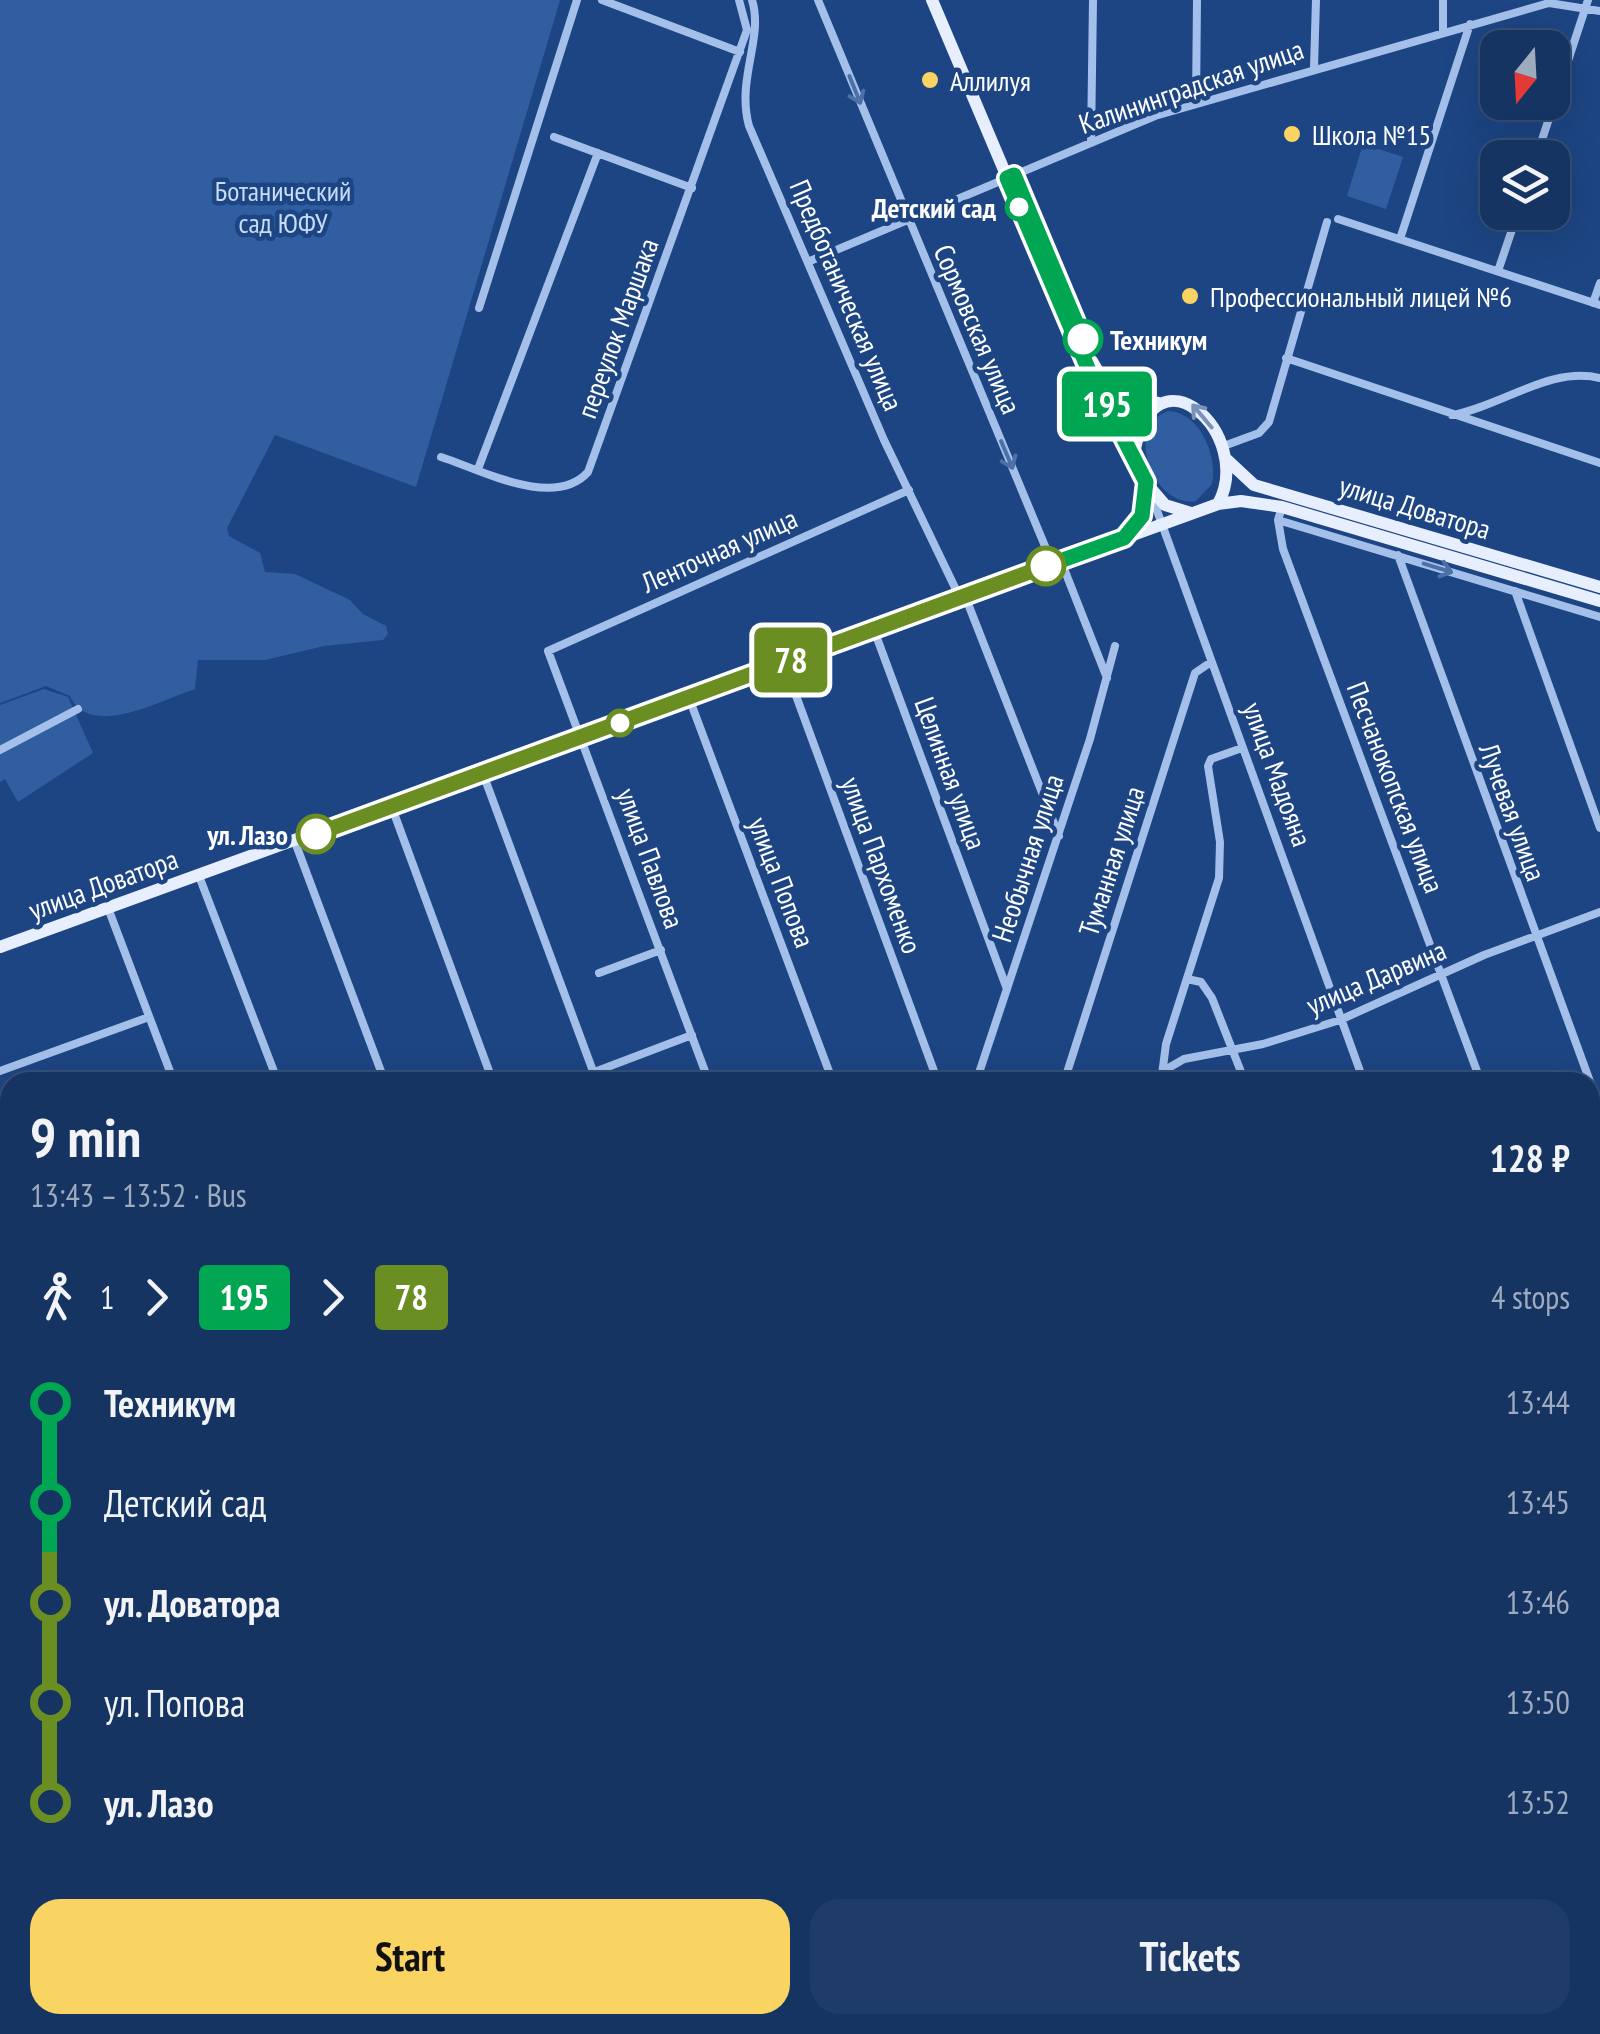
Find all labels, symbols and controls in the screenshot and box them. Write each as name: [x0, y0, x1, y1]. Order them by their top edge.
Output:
street label: Калининградская улица: [1074, 30, 1308, 142]
north arrow: [1480, 30, 1570, 120]
map controls: [1480, 30, 1570, 230]
place label: Аллилуя: [950, 62, 1031, 99]
marker: Аллилуя: [919, 69, 941, 91]
one-way arrow: [847, 74, 865, 105]
place label: Школа №15: [1312, 116, 1431, 153]
marker: Школа №15: [1281, 123, 1303, 145]
button: layers: [1480, 140, 1570, 230]
park label: Ботанический сад ЮФУ: [215, 172, 351, 241]
street label: Предботаническая улица: [782, 174, 912, 416]
place label: Детский сад: [872, 189, 997, 226]
marker: Детский сад: [1006, 194, 1032, 220]
street label: переулок Маршака: [567, 233, 667, 423]
street label: Сормовская улица: [926, 239, 1030, 419]
place label: Профессиональный лицей №6: [1210, 278, 1512, 315]
marker: Профессиональный лицей №6: [1179, 285, 1201, 307]
marker: Техникум: [1064, 320, 1102, 358]
place label: Техникум: [1110, 321, 1207, 358]
line badge: 195: [1050, 372, 1164, 436]
text: 195: [1082, 381, 1132, 427]
one-way arrow: [1191, 404, 1214, 429]
one-way arrow: [999, 439, 1017, 470]
street label: улица Доватора: [1335, 466, 1495, 548]
street label: Ленточная улица: [634, 499, 803, 601]
unlabelled marker: [1027, 547, 1065, 585]
one-way arrow: [1422, 560, 1454, 578]
line badge: 78: [746, 628, 836, 692]
text: 78: [774, 637, 808, 683]
street label: Песчанокопская улица: [1339, 676, 1453, 898]
street label: Целинная улица: [906, 692, 996, 854]
street label: улица Мадояна: [1235, 697, 1321, 851]
unlabelled marker: [607, 710, 633, 736]
street label: Лучевая улица: [1471, 737, 1555, 886]
street label: Необычная улица: [983, 769, 1071, 947]
street label: улица Пархоменко: [833, 772, 931, 958]
street label: Туманная улица: [1069, 781, 1153, 941]
street label: улица Павлова: [609, 783, 693, 933]
street label: улица Попова: [740, 812, 824, 952]
marker: ул. Лазо: [297, 815, 335, 853]
place label: ул. Лазо: [206, 816, 288, 853]
street label: улица Доватора: [23, 840, 183, 928]
street label: улица Дарвина: [1301, 931, 1451, 1023]
text: 9 min: [30, 1101, 141, 1172]
text: 128 ₽: [1490, 1133, 1570, 1182]
text: 13:43 – 13:52 · Bus: [30, 1174, 247, 1216]
icon: walk: [30, 1270, 85, 1325]
icon: forward: [129, 1270, 184, 1325]
icon: forward: [305, 1270, 360, 1325]
text: 195: [219, 1274, 270, 1320]
text: 78: [395, 1274, 428, 1320]
text: 1: [100, 1276, 114, 1318]
text: 4 stops: [1491, 1276, 1570, 1318]
text: Техникум: [104, 1378, 236, 1427]
text: 13:44: [1506, 1381, 1570, 1423]
text: Детский сад: [104, 1478, 266, 1527]
text: 13:45: [1506, 1481, 1570, 1523]
text: ул. Доватора: [104, 1578, 280, 1627]
text: 13:46: [1506, 1581, 1570, 1623]
text: ул. Попова: [104, 1678, 245, 1727]
text: 13:50: [1506, 1681, 1570, 1723]
text: ул. Лазо: [104, 1778, 214, 1827]
text: 13:52: [1506, 1781, 1570, 1823]
button: Start: [30, 1899, 790, 2014]
button: Tickets: [810, 1899, 1570, 2014]

